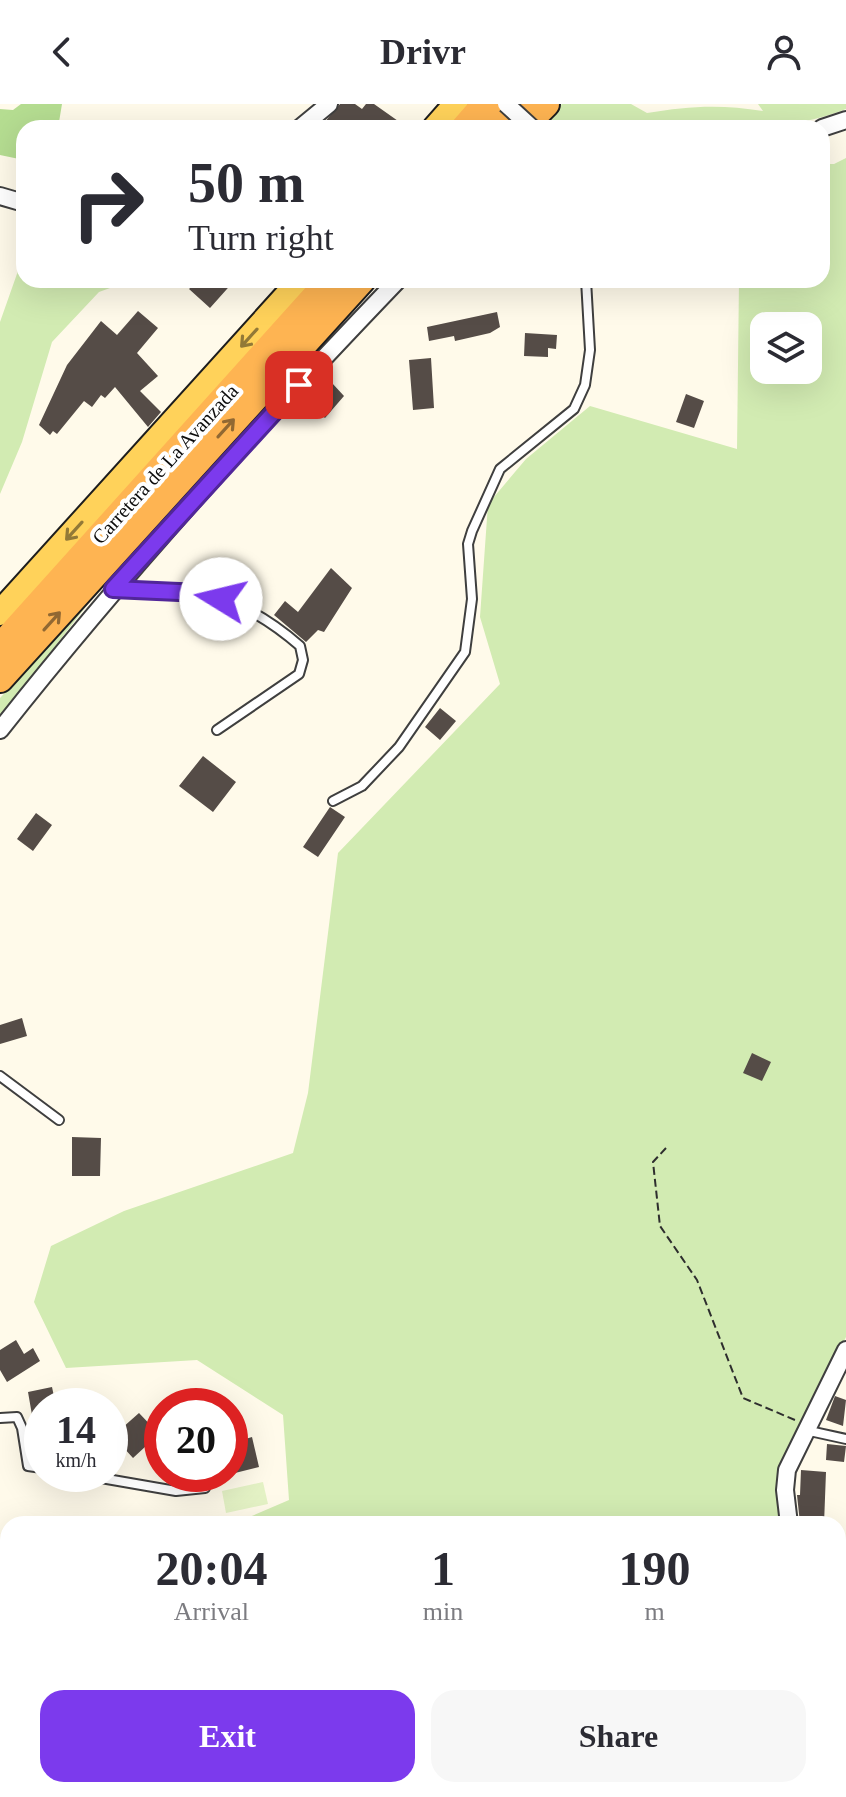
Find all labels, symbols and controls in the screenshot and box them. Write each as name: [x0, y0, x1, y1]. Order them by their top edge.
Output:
icon: back: [40, 30, 84, 74]
icon: person: [762, 30, 806, 74]
text: Drivr: [380, 32, 466, 72]
icon: right: [56, 152, 160, 256]
text: 50 m: [188, 152, 305, 214]
text: Turn right: [188, 218, 334, 258]
map controls: [750, 312, 822, 384]
button: layers: [750, 312, 822, 384]
one-way arrow: [240, 328, 259, 348]
pin: [265, 351, 333, 419]
icon: arrive: [277, 363, 321, 407]
street label: Carretera de La Avanzada: [88, 380, 242, 548]
one-way arrow: [217, 418, 235, 438]
one-way arrow: [66, 520, 84, 540]
position arrow: [179, 557, 263, 641]
one-way arrow: [43, 611, 61, 631]
speed limit sign: 20: [144, 1388, 248, 1492]
text: 14: [56, 1407, 96, 1452]
text: km/h: [55, 1449, 97, 1471]
text: 20:04: [155, 1542, 267, 1595]
text: 1: [431, 1542, 455, 1595]
text: 190: [619, 1542, 691, 1595]
text: Arrival: [174, 1597, 249, 1626]
text: min: [423, 1597, 463, 1626]
text: m: [644, 1597, 665, 1626]
button: Exit: [40, 1690, 415, 1782]
button: Share: [431, 1690, 806, 1782]

